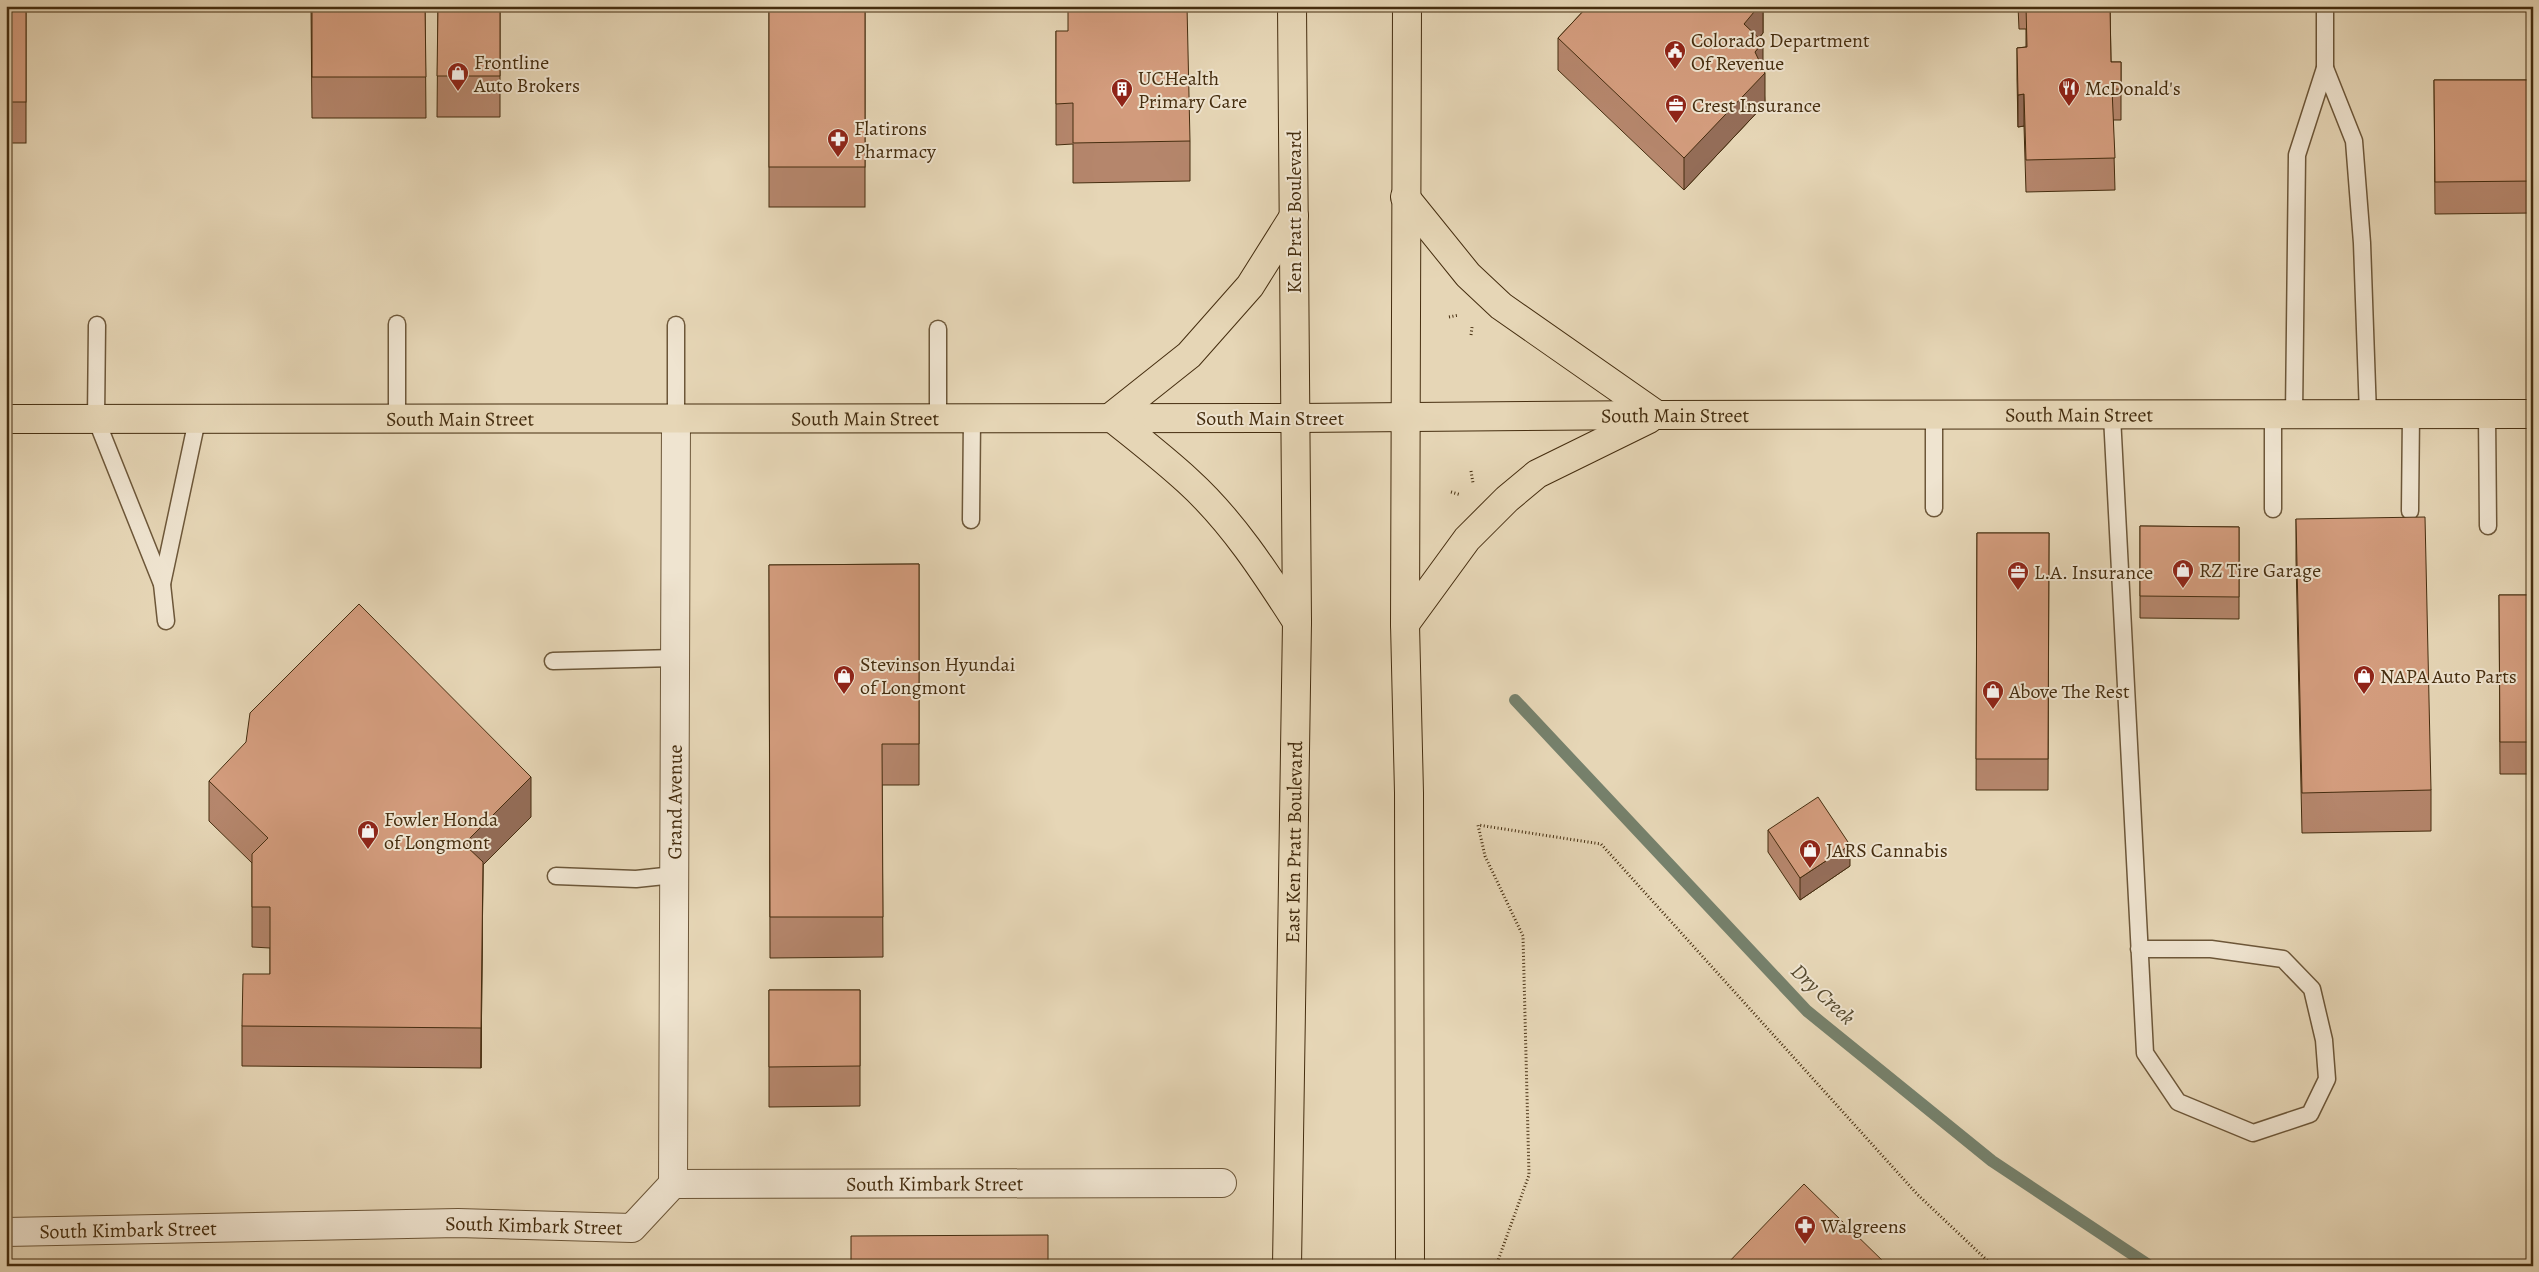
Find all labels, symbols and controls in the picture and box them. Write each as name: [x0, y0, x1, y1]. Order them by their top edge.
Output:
place label: Colorado Department Of Revenue: [1691, 27, 1870, 77]
public building icon: Colorado Department Of Revenue: [1663, 39, 1687, 70]
place label: Frontline Auto Brokers: [473, 49, 580, 99]
shop icon: Frontline Auto Brokers: [446, 61, 470, 92]
place label: UCHealth Primary Care: [1138, 65, 1247, 115]
place label: McDonald's: [2085, 75, 2181, 102]
restaurant icon: McDonald's: [2057, 76, 2081, 107]
building icon: UCHealth Primary Care: [1110, 77, 1134, 108]
place label: Crest Insurance: [1692, 92, 1821, 119]
office icon: Crest Insurance: [1664, 93, 1688, 124]
place label: Flatirons Pharmacy: [854, 115, 937, 165]
pharmacy icon: Flatirons Pharmacy: [826, 127, 850, 158]
street label: Ken Pratt Boulevard: [1281, 130, 1308, 294]
street label: South Main Street: [1601, 401, 1749, 429]
street label: South Main Street: [2005, 401, 2153, 428]
street label: South Main Street: [386, 405, 534, 432]
street label: South Main Street: [791, 405, 939, 432]
street label: South Main Street: [1196, 405, 1344, 432]
place label: RZ Tire Garage: [2199, 557, 2321, 584]
shop icon: RZ Tire Garage: [2171, 558, 2195, 589]
place label: L.A. Insurance: [2034, 559, 2153, 586]
office icon: L.A. Insurance: [2006, 560, 2030, 591]
place label: Stevinson Hyundai of Longmont: [860, 651, 1015, 701]
place label: NAPA Auto Parts: [2380, 663, 2517, 690]
shop icon: Stevinson Hyundai of Longmont: [832, 664, 856, 695]
shop icon: NAPA Auto Parts: [2352, 664, 2376, 695]
place label: Above The Rest: [2008, 678, 2130, 705]
shop icon: Above The Rest: [1981, 679, 2005, 710]
street label: East Ken Pratt Boulevard: [1279, 740, 1309, 944]
street label: Grand Avenue: [661, 744, 688, 860]
place label: Fowler Honda of Longmont: [384, 806, 499, 856]
shop icon: Fowler Honda of Longmont: [356, 819, 380, 850]
place label: JARS Cannabis: [1826, 837, 1948, 864]
shop icon: JARS Cannabis: [1798, 838, 1822, 869]
water label: Dry Creek: [1785, 957, 1861, 1031]
street label: South Kimbark Street: [846, 1170, 1024, 1197]
street label: South Kimbark Street: [445, 1209, 623, 1241]
place label: Walgreens: [1820, 1213, 1907, 1240]
street label: South Kimbark Street: [39, 1214, 217, 1245]
pharmacy icon: Walgreens: [1793, 1214, 1817, 1245]

